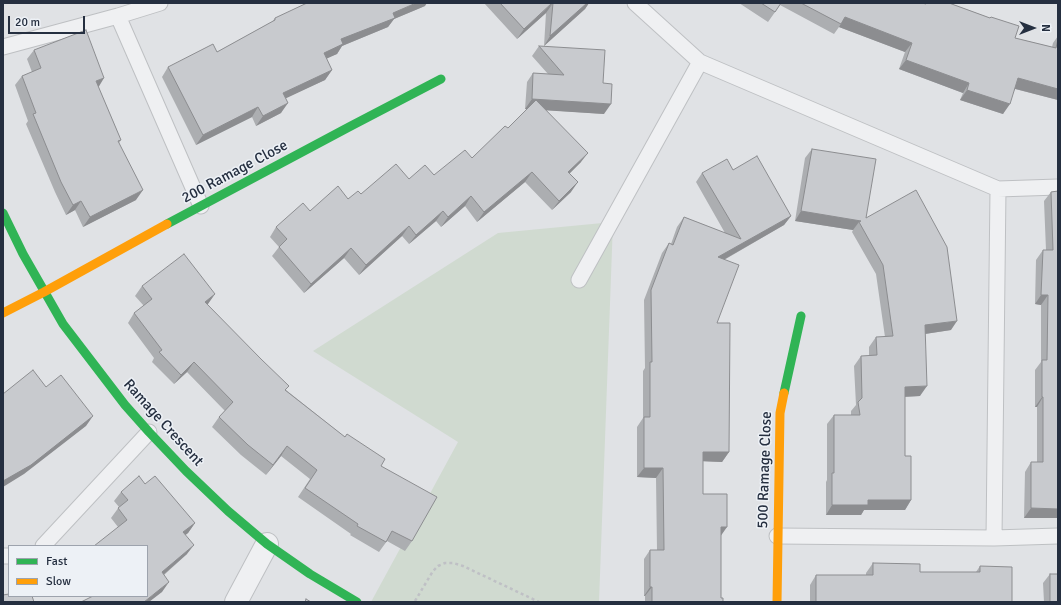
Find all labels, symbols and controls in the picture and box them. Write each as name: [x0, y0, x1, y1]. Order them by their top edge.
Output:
scale bar: [10, 8, 87, 34]
north arrow: [1013, 8, 1053, 48]
text: 20 m: [15, 15, 40, 30]
text: N: [1039, 24, 1052, 32]
street label: 200 Ramage Close: [179, 136, 291, 208]
street label: Ramage Crescent: [119, 376, 207, 470]
street label: 500 Ramage Close: [754, 411, 776, 529]
legend: [8, 545, 148, 597]
text: Fast: [46, 554, 67, 569]
text: Slow: [46, 574, 71, 589]

